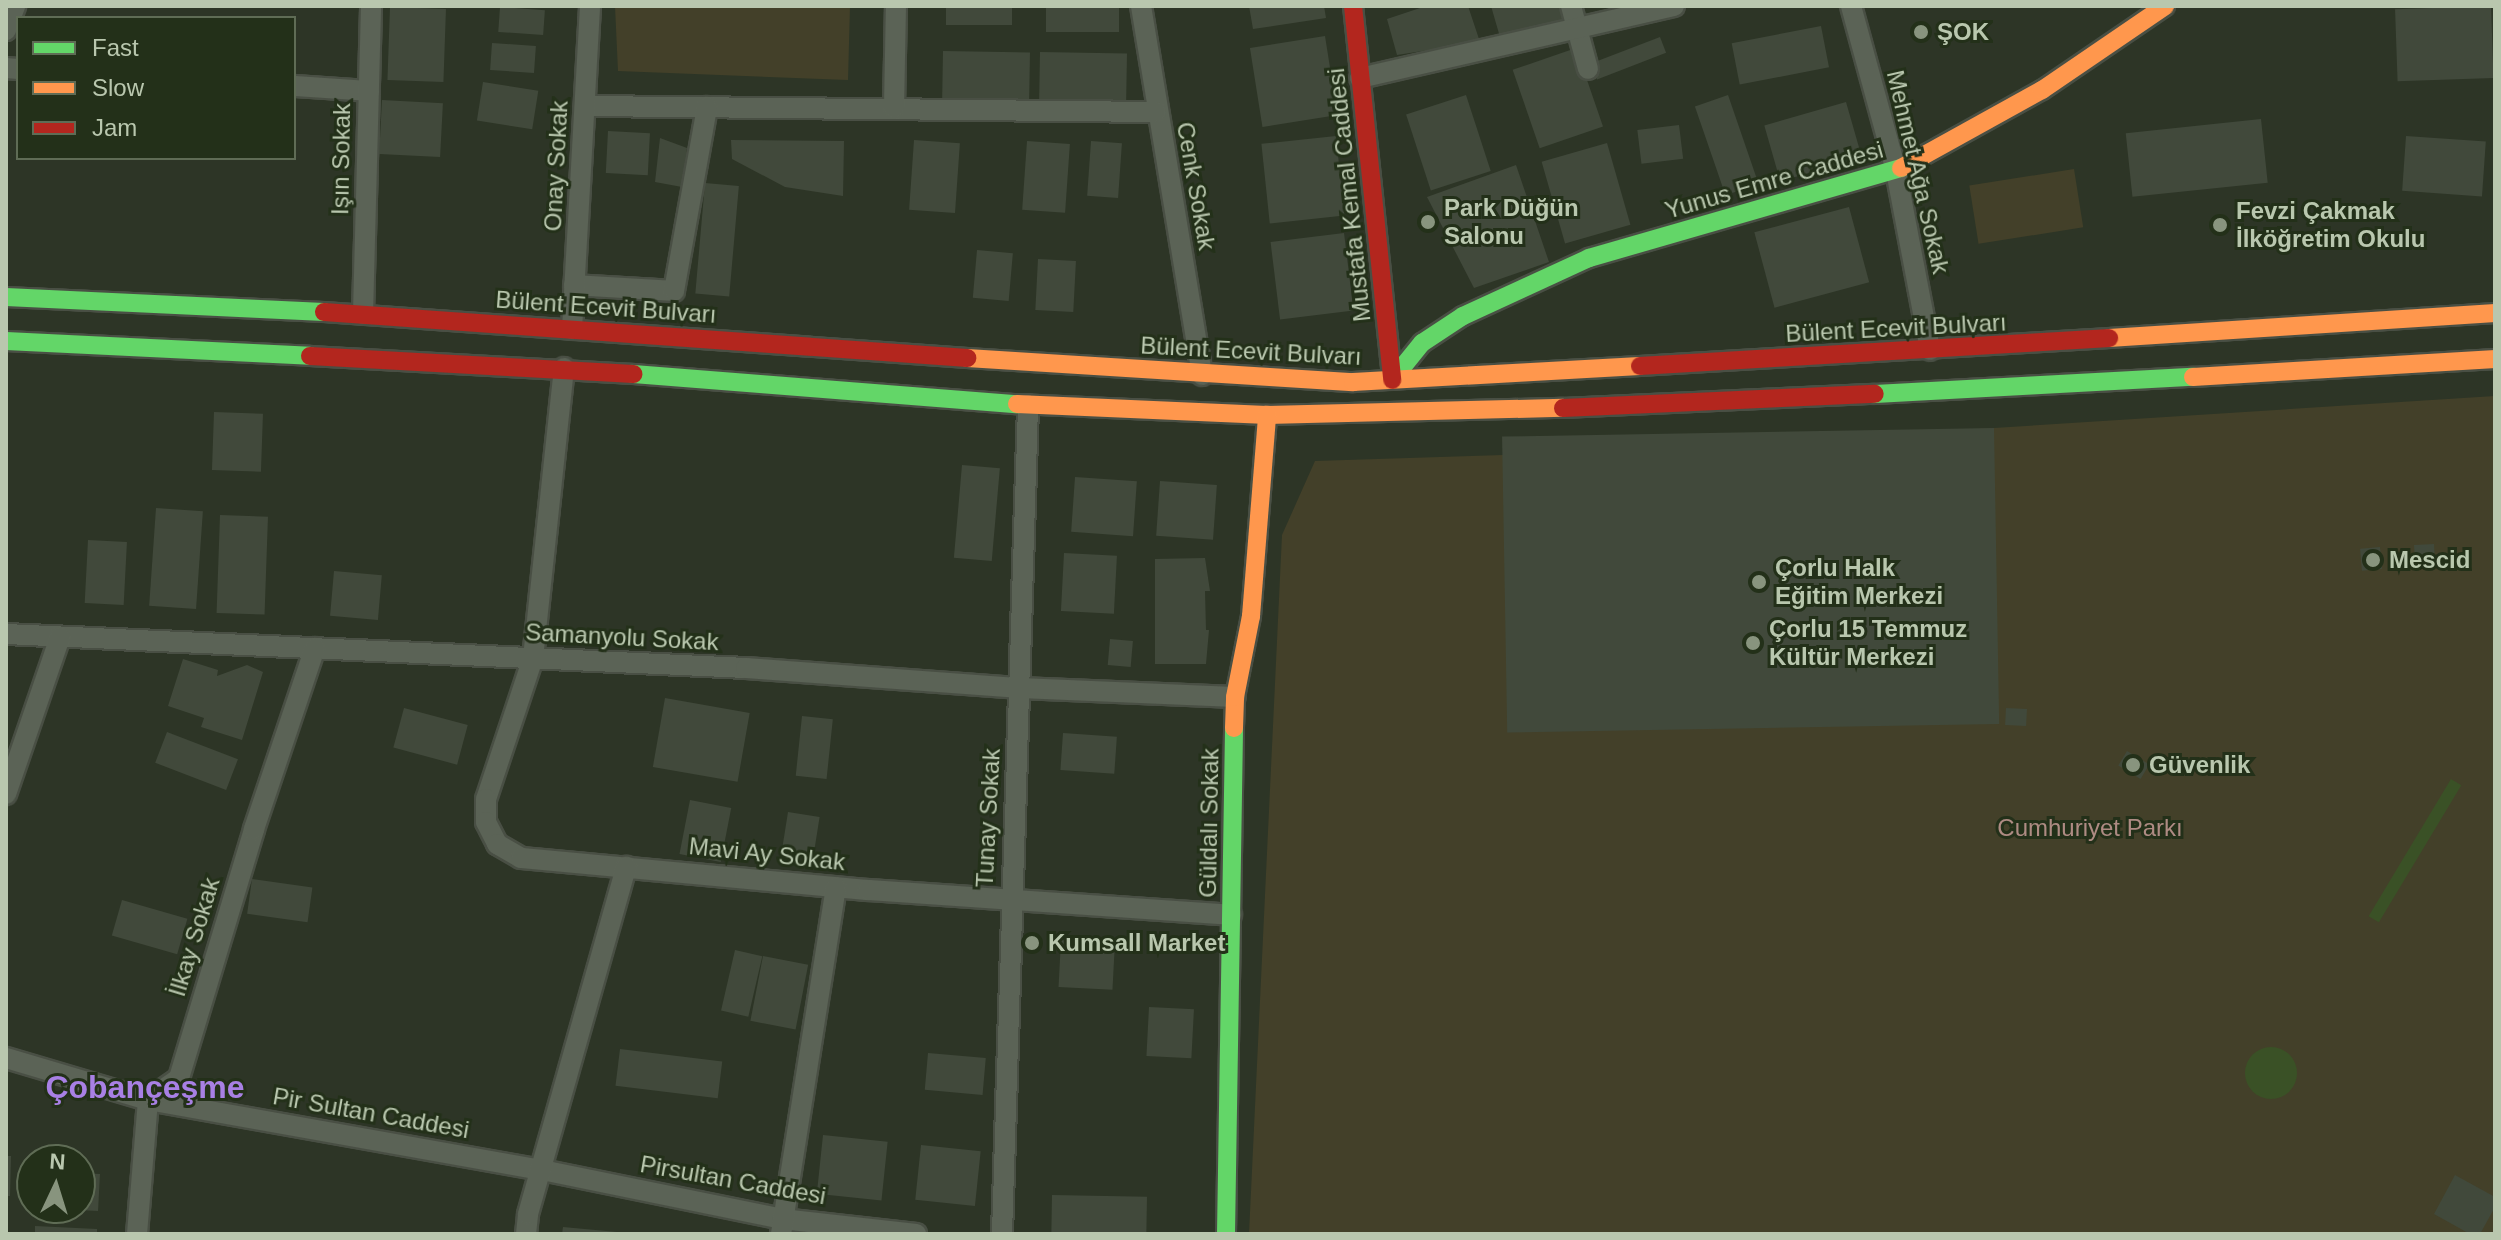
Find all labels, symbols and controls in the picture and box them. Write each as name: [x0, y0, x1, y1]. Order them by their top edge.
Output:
legend: [16, 16, 296, 160]
place label: ŞOK: [1937, 18, 1989, 46]
marker: ŞOK: [1912, 23, 1930, 41]
text: Fast: [92, 34, 139, 61]
street label: Mustafa Kemal Caddesi: [1321, 67, 1377, 323]
street label: Mehmet Ağa Sokak: [1880, 67, 1956, 277]
text: Slow: [92, 74, 144, 101]
street label: Onay Sokak: [538, 100, 574, 232]
street label: Işın Sokak: [326, 103, 356, 215]
text: Jam: [92, 114, 137, 141]
street label: Cenk Sokak: [1171, 120, 1221, 252]
street label: Yunus Emre Caddesi: [1662, 135, 1886, 225]
place label: Park Düğün Salonu: [1444, 194, 1579, 250]
place label: Fevzi Çakmak İlköğretim Okulu: [2236, 197, 2425, 253]
marker: Park Düğün Salonu: [1419, 213, 1437, 231]
marker: Fevzi Çakmak İlköğretim Okulu: [2211, 216, 2229, 234]
street label: Bülent Ecevit Bulvarı: [495, 285, 717, 329]
street label: Bülent Ecevit Bulvarı: [1785, 308, 2007, 348]
street label: Bülent Ecevit Bulvarı: [1140, 331, 1362, 371]
place label: Mescid: [2389, 546, 2470, 574]
marker: Mescid: [2364, 551, 2382, 569]
place label: Çorlu Halk Eğitim Merkezi: [1775, 554, 1943, 610]
marker: Çorlu Halk Eğitim Merkezi: [1750, 573, 1768, 591]
place label: Çorlu 15 Temmuz Kültür Merkezi: [1769, 615, 1967, 671]
street label: Samanyolu Sokak: [525, 618, 719, 656]
marker: Çorlu 15 Temmuz Kültür Merkezi: [1744, 634, 1762, 652]
street label: Tunay Sokak: [970, 748, 1006, 888]
street label: Güldalı Sokak: [1193, 748, 1225, 898]
place label: Güvenlik: [2149, 751, 2250, 779]
marker: Güvenlik: [2124, 756, 2142, 774]
park label: Cumhuriyet Parkı: [1997, 814, 2183, 842]
street label: Mavi Ay Sokak: [687, 831, 847, 877]
street label: İlkay Sokak: [162, 874, 226, 1000]
place label: Kumsall Market: [1048, 929, 1225, 957]
marker: Kumsall Market: [1023, 934, 1041, 952]
district label: Çobançeşme: [45, 1068, 245, 1106]
street label: Pir Sultan Caddesi: [271, 1082, 471, 1144]
north arrow: [16, 1144, 96, 1224]
text: N: [49, 1149, 66, 1175]
street label: Pirsultan Caddesi: [638, 1149, 828, 1211]

